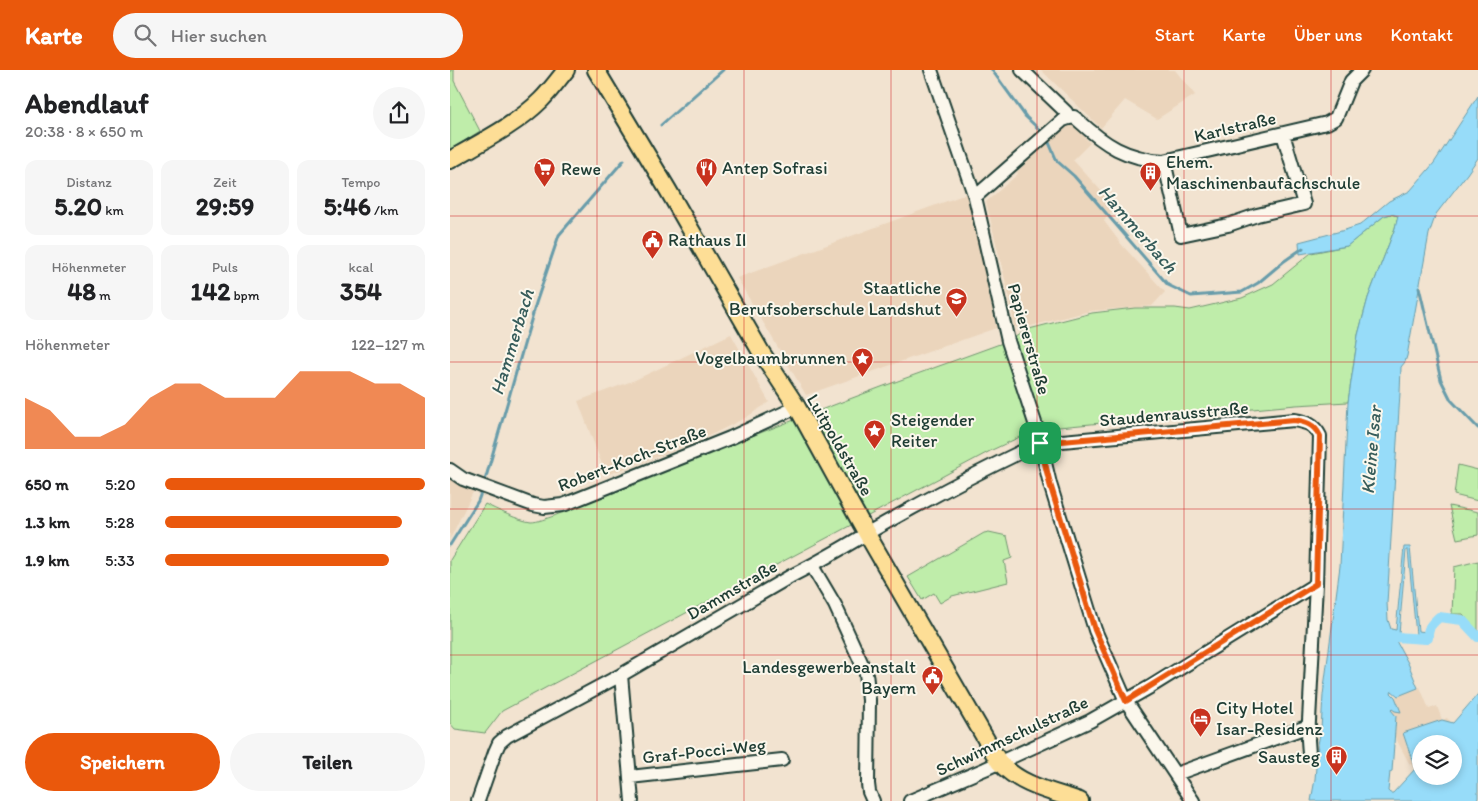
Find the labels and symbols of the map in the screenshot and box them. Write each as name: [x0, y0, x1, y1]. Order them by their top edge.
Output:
street label: Karlstraße: [1192, 107, 1278, 147]
place label: Ehem. Maschinenbaufachschule: [1166, 151, 1360, 194]
restaurant icon: Antep Sofrasi: [694, 156, 718, 187]
supermarket icon: Rewe: [533, 157, 557, 188]
place label: Antep Sofrasi: [722, 157, 828, 179]
place label: Rewe: [561, 158, 601, 180]
building icon: Ehem. Maschinenbaufachschule: [1138, 160, 1162, 191]
water label: Hammerbach: [1093, 180, 1183, 278]
public building icon: Rathaus II: [640, 228, 664, 259]
place label: Rathaus II: [668, 229, 747, 251]
place label: Staatliche Berufsoberschule Landshut: [729, 277, 941, 320]
street label: Papiererstraße: [1003, 281, 1055, 397]
water label: Hammerbach: [485, 285, 539, 398]
school or university icon: Staatliche Berufsoberschule Landshut: [945, 286, 969, 317]
place icon: Vogelbaumbrunnen: [850, 346, 874, 377]
place label: Vogelbaumbrunnen: [695, 347, 846, 369]
street label: Luitpoldstraße: [802, 390, 878, 500]
street label: Staudenrausstraße: [1099, 397, 1249, 431]
water label: Kleine Isar: [1356, 403, 1387, 495]
place label: Steigender Reiter: [891, 409, 975, 452]
place icon: Steigender Reiter: [863, 418, 887, 449]
street label: Robert-Koch-Straße: [555, 420, 709, 496]
pin: [1019, 422, 1061, 464]
street label: Dammstraße: [683, 555, 781, 625]
place label: Landesgewerbeanstalt Bayern: [742, 656, 916, 699]
public building icon: Landesgewerbeanstalt Bayern: [920, 665, 944, 696]
street label: Schwimmschulstraße: [932, 691, 1092, 781]
place label: City Hotel Isar-Residenz: [1216, 697, 1323, 740]
hotel icon: City Hotel Isar-Residenz: [1188, 706, 1212, 737]
street label: Graf-Pocci-Weg: [641, 733, 768, 768]
building icon: Sausteg: [1324, 745, 1348, 776]
place label: Sausteg: [1258, 746, 1321, 768]

